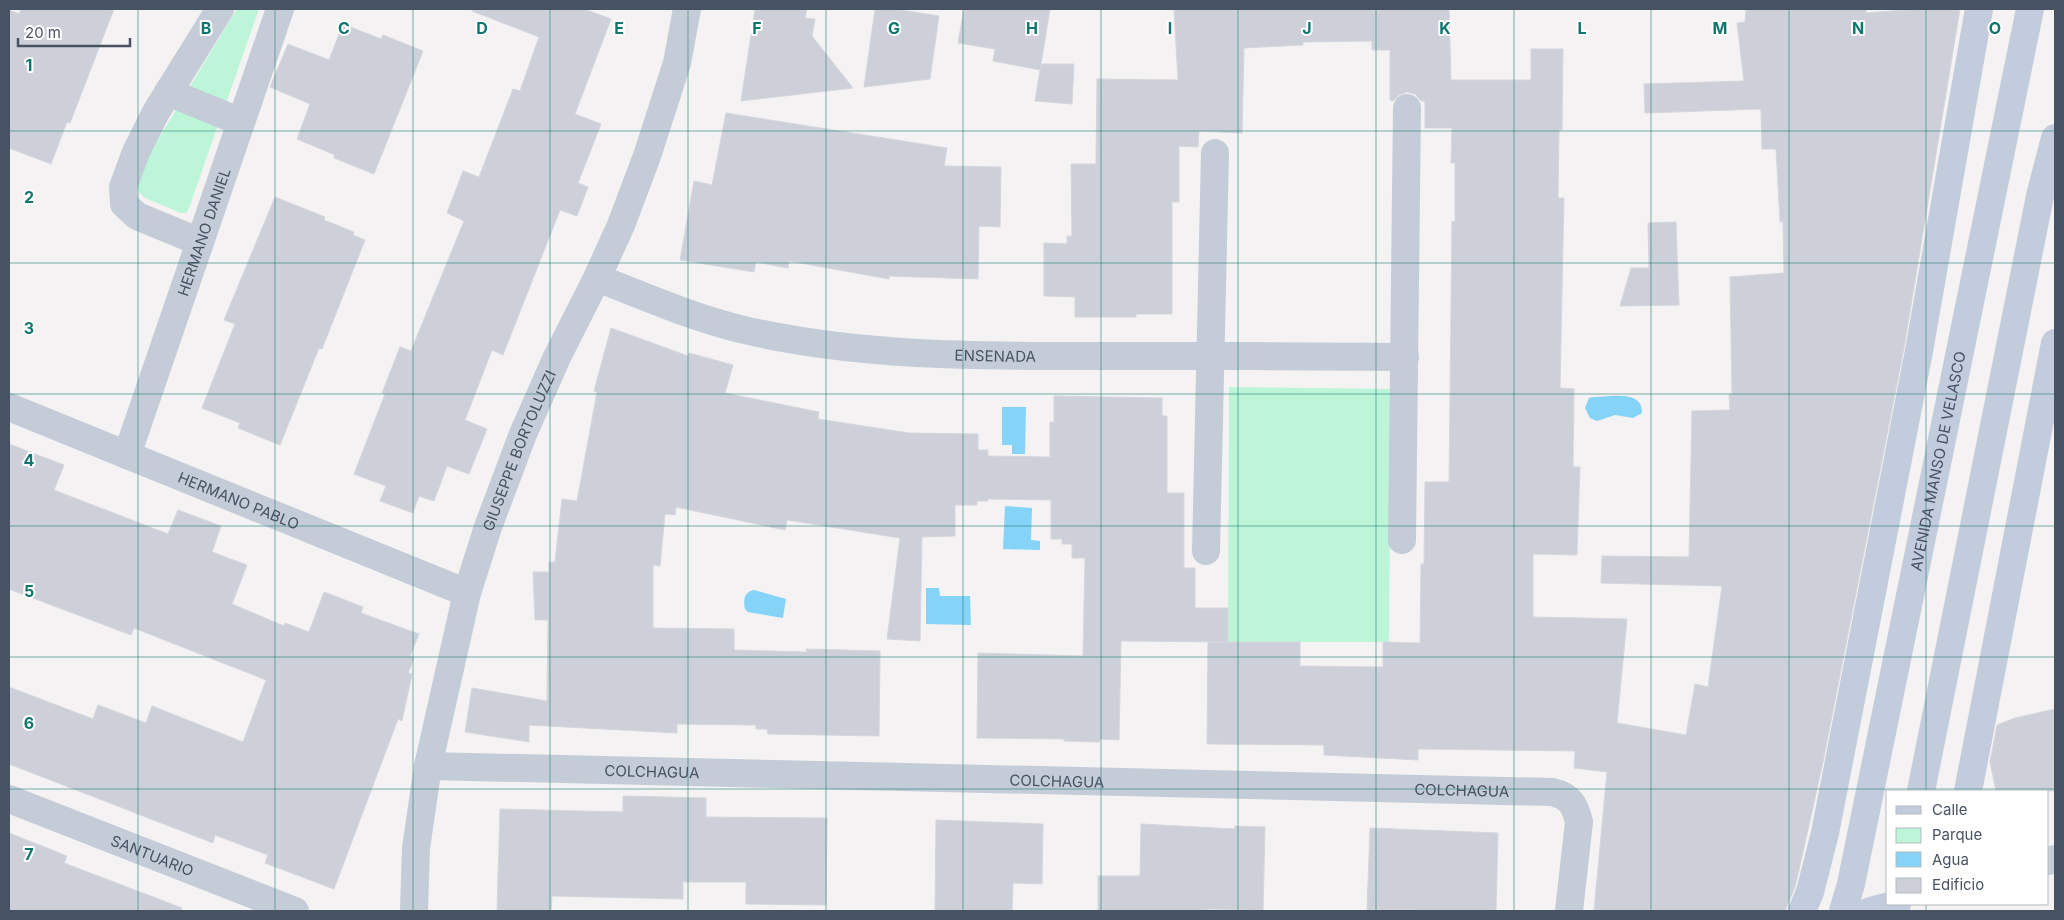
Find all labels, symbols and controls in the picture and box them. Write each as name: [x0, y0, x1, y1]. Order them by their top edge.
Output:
scale bar: [18, 15, 130, 47]
text: B: [201, 18, 211, 38]
text: C: [338, 18, 350, 38]
text: D: [476, 18, 488, 38]
text: E: [614, 18, 624, 38]
text: F: [752, 18, 762, 38]
text: G: [888, 18, 900, 38]
text: H: [1026, 18, 1038, 38]
text: I: [1168, 18, 1172, 38]
text: J: [1302, 18, 1312, 38]
text: K: [1439, 18, 1451, 38]
text: L: [1577, 18, 1587, 38]
text: M: [1713, 18, 1727, 38]
text: N: [1852, 18, 1864, 38]
text: O: [1989, 18, 2001, 38]
text: 20 m: [25, 23, 61, 42]
text: 1: [26, 55, 32, 75]
street label: HERMANO DANIEL: [173, 165, 234, 298]
text: 2: [24, 187, 34, 207]
text: 3: [24, 318, 34, 338]
street label: ENSENADA: [954, 345, 1036, 365]
street label: AVENIDA MANSO DE VELASCO: [1906, 349, 1969, 573]
street label: GIUSEPPE BORTOLUZZI: [478, 367, 560, 534]
text: 4: [24, 450, 35, 470]
street label: HERMANO PABLO: [175, 467, 302, 533]
text: 5: [24, 581, 34, 601]
text: 6: [24, 713, 34, 733]
street label: COLCHAGUA: [604, 761, 700, 782]
street label: COLCHAGUA: [1009, 770, 1104, 791]
street label: COLCHAGUA: [1414, 779, 1509, 801]
legend: [1886, 790, 2049, 905]
text: Calle: [1932, 800, 1967, 819]
text: Parque: [1932, 825, 1982, 844]
street label: SANTUARIO: [108, 830, 197, 880]
text: 7: [24, 844, 34, 864]
text: Agua: [1932, 850, 1969, 869]
text: Edificio: [1932, 875, 1984, 894]

